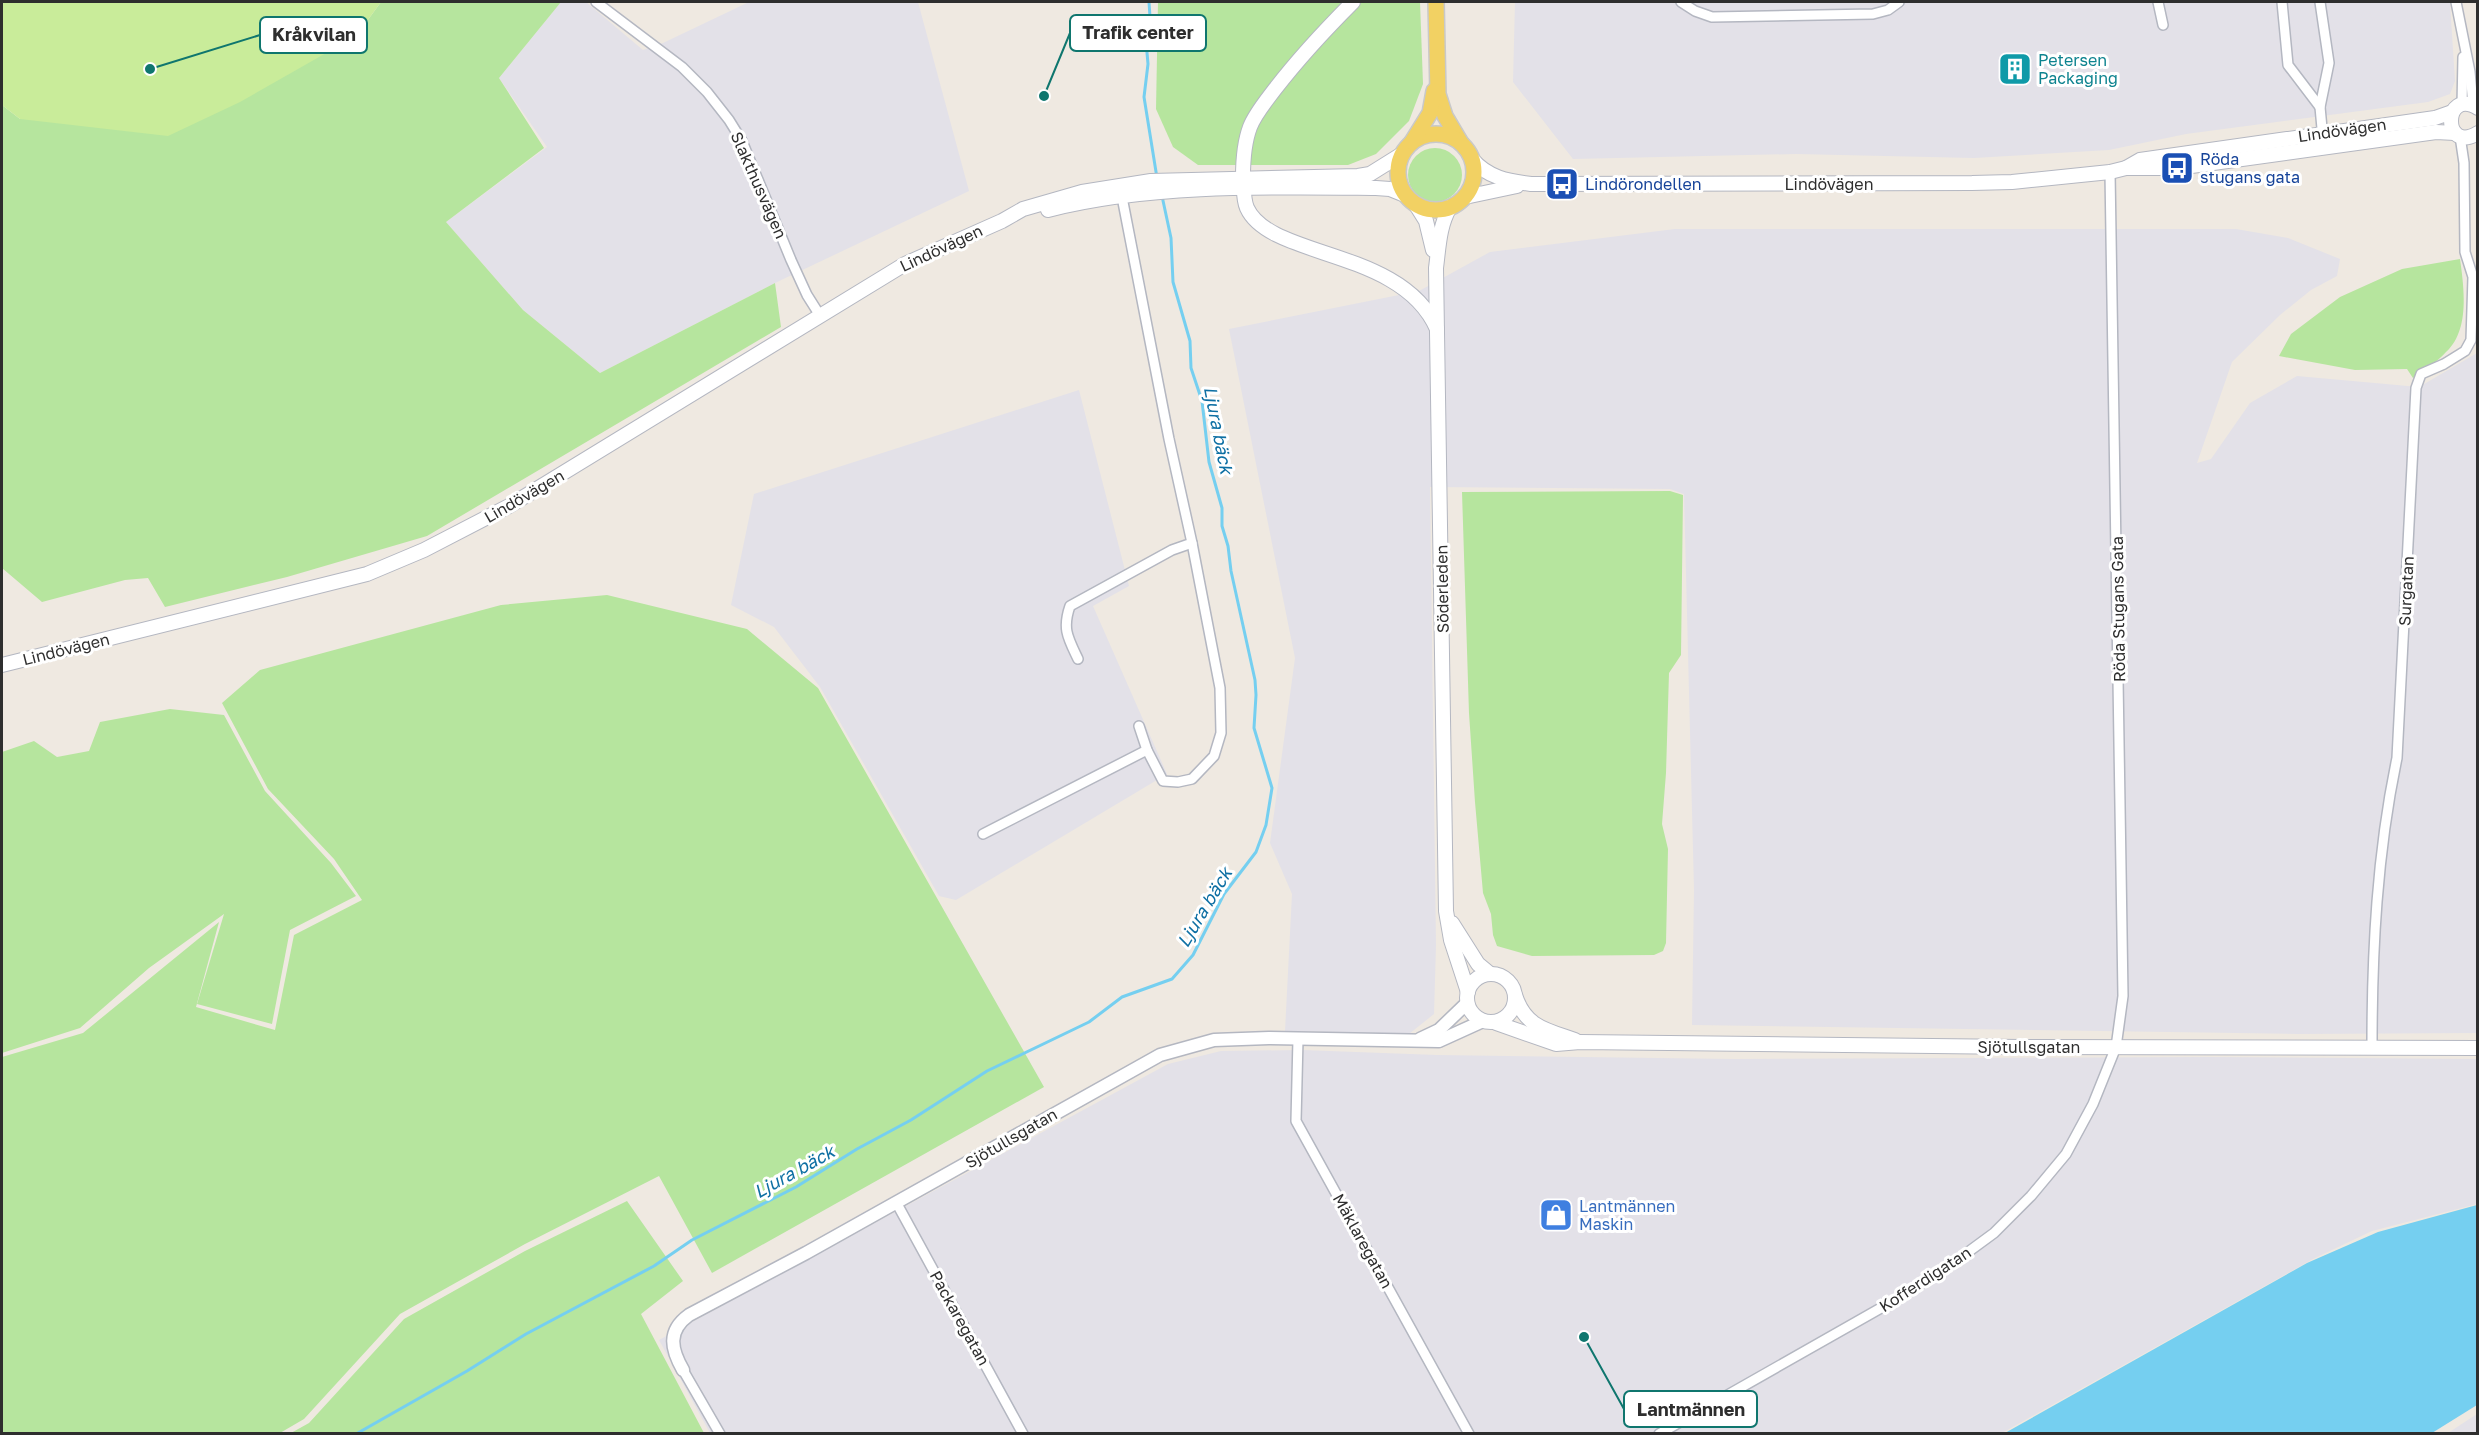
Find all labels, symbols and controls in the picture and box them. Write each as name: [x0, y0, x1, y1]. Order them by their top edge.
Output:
callout: Trafik center: [1070, 15, 1206, 51]
callout: Kråkvilan: [260, 17, 367, 53]
text: Trafik center: [1082, 21, 1194, 43]
text: Kråkvilan: [272, 23, 356, 45]
place label: Petersen Packaging: [2038, 50, 2118, 88]
building icon: Petersen Packaging: [1997, 51, 2033, 87]
street label: Lindövägen: [2297, 114, 2387, 146]
street label: Slakthusvägen: [727, 128, 791, 242]
place label: Röda stugans gata: [2200, 149, 2300, 187]
bus stop icon: Röda stugans gata: [2159, 150, 2195, 186]
bus stop icon: Lindörondellen: [1544, 166, 1580, 202]
place label: Lindörondellen: [1585, 174, 1702, 194]
street label: Lindövägen: [1784, 174, 1874, 194]
street label: Lindövägen: [896, 220, 986, 276]
water label: Ljura bäck: [1200, 384, 1239, 477]
street label: Lindövägen: [480, 465, 568, 527]
street label: Röda Stugans Gata: [2107, 536, 2129, 682]
street label: Söderleden: [1431, 545, 1453, 633]
street label: Surgatan: [2394, 556, 2418, 626]
street label: Lindövägen: [20, 629, 112, 669]
water label: Ljura bäck: [1172, 862, 1237, 951]
street label: Sjötullsgatan: [1978, 1037, 2080, 1057]
street label: Sjötullsgatan: [961, 1104, 1061, 1172]
water label: Ljura bäck: [750, 1139, 840, 1202]
street label: Mäklaregatan: [1329, 1190, 1397, 1292]
place label: Lantmännen Maskin: [1579, 1196, 1675, 1234]
shop icon: Lantmännen Maskin: [1538, 1197, 1574, 1233]
street label: Kofferdigatan: [1875, 1242, 1975, 1316]
street label: Packaregatan: [926, 1267, 994, 1369]
callout: Lantmännen: [1624, 1391, 1757, 1427]
text: Lantmännen: [1637, 1398, 1745, 1420]

